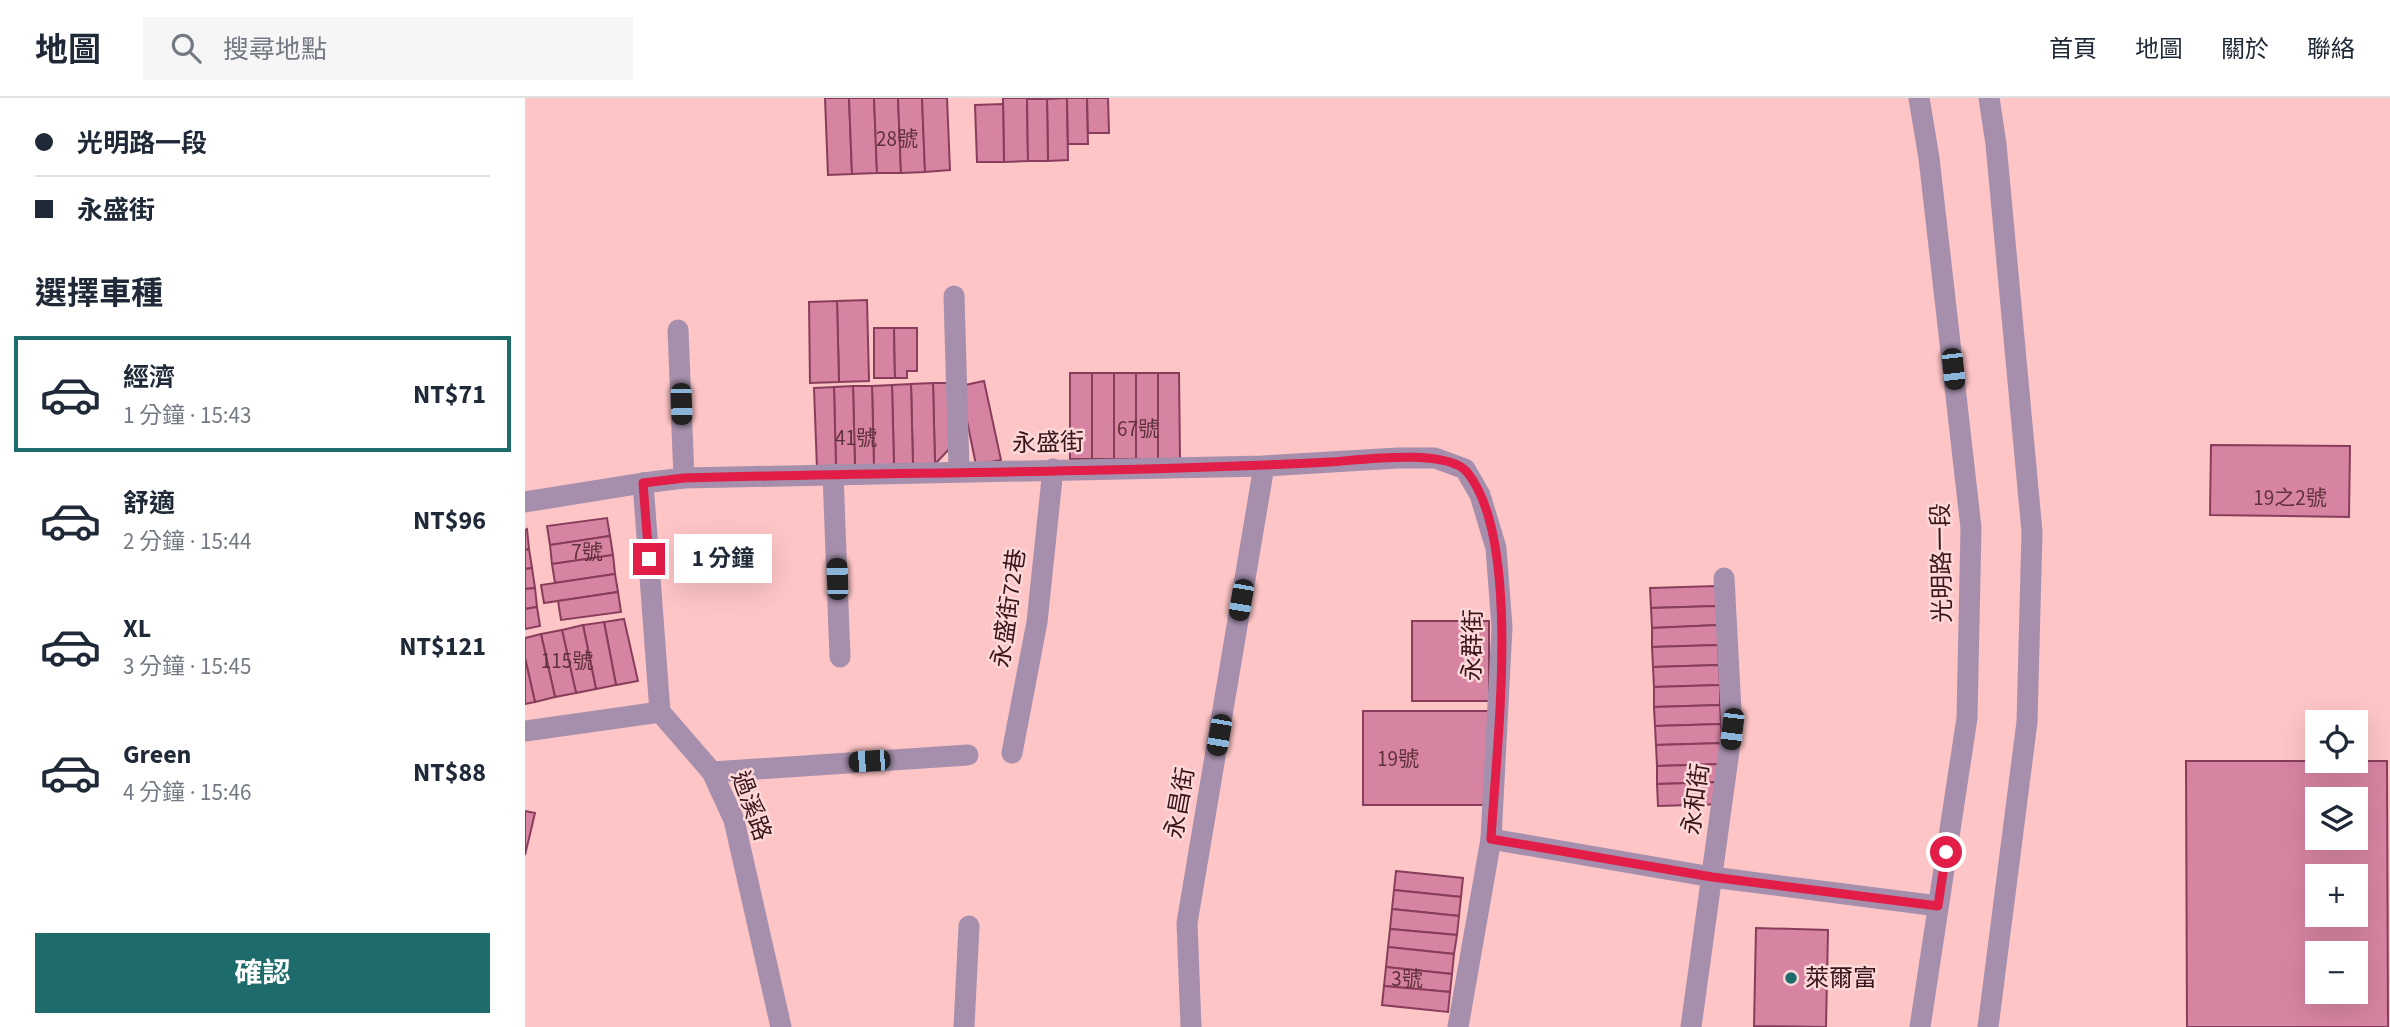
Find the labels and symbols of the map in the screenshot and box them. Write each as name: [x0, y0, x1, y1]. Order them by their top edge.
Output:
house number: 28號: [876, 124, 918, 154]
car: [1941, 347, 1966, 391]
car: [670, 383, 693, 425]
house number: 67號: [1117, 414, 1159, 444]
house number: 41號: [835, 423, 877, 453]
street label: 永盛街: [1012, 425, 1084, 461]
house number: 19之2號: [2253, 483, 2327, 513]
street label: 光明路一段: [1923, 503, 1961, 623]
callout: 1 分鐘: [673, 534, 771, 584]
house number: 7號: [571, 537, 603, 567]
route end: [633, 543, 665, 575]
street label: 永盛街72巷: [983, 546, 1035, 670]
car: [826, 558, 849, 600]
car: [1228, 577, 1255, 623]
street label: 永群街: [1455, 609, 1491, 681]
house number: 115號: [541, 646, 593, 676]
car: [1720, 707, 1745, 751]
car: [1206, 712, 1233, 758]
house number: 19號: [1377, 744, 1419, 774]
car: [848, 749, 891, 773]
street label: 永和街: [1674, 761, 1718, 837]
street label: 永昌街: [1157, 765, 1203, 841]
street label: 過溪路: [722, 766, 780, 846]
route start: [1930, 836, 1962, 868]
place label: 萊爾富: [1805, 961, 1877, 996]
house number: 3號: [1391, 964, 1423, 994]
marker: 萊爾富: [1783, 970, 1799, 986]

